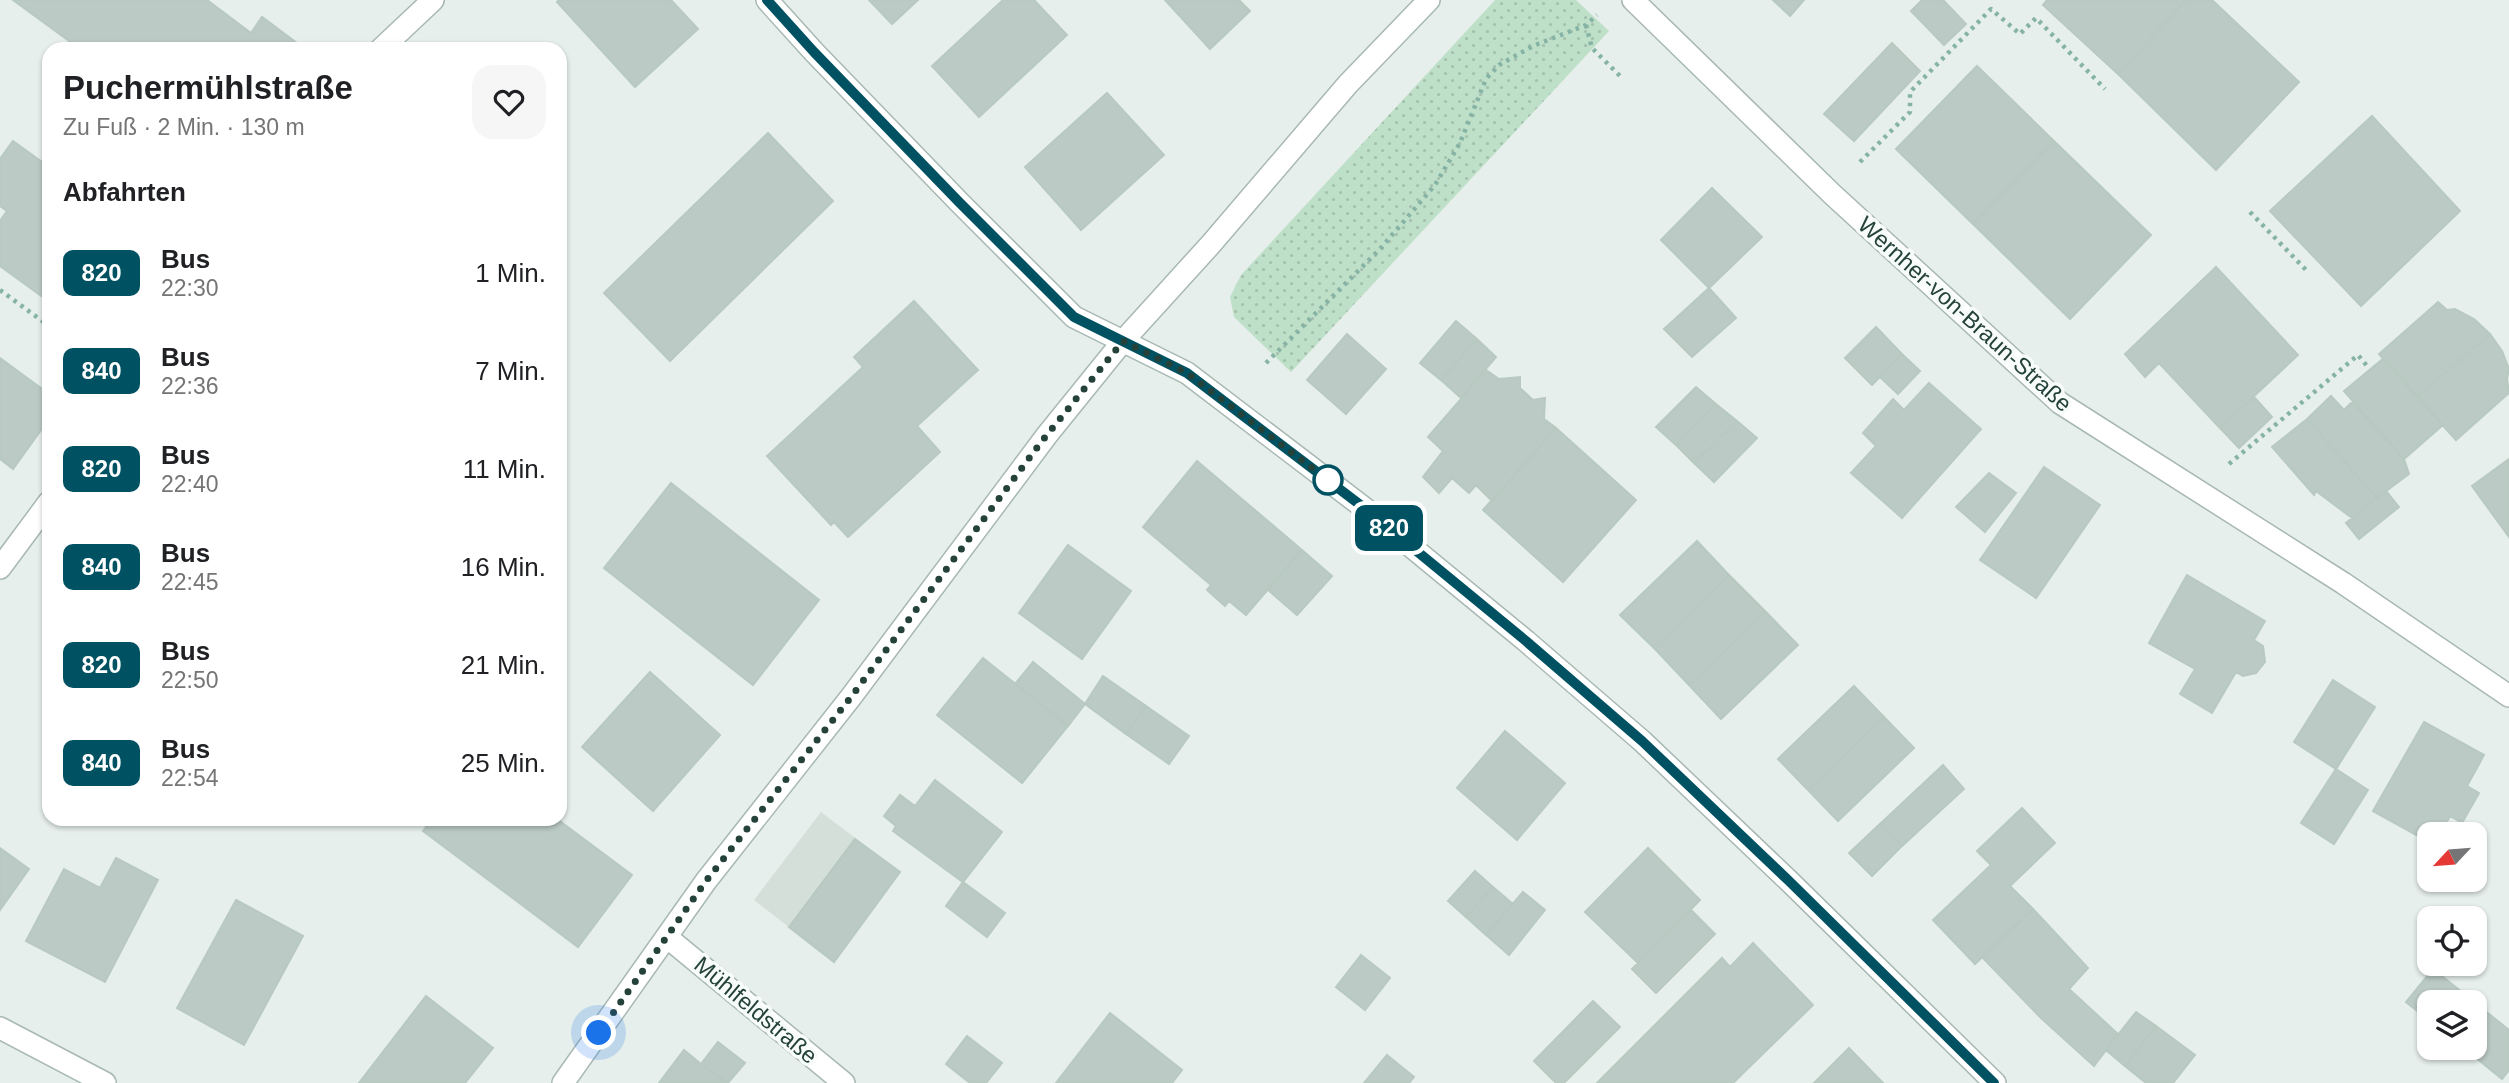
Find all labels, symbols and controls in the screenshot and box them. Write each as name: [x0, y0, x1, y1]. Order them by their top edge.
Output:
button: heart: [472, 65, 546, 139]
text: Puchermühlstraße: [63, 69, 353, 106]
text: Zu Fuß · 2 Min. · 130 m: [63, 114, 305, 140]
text: Abfahrten: [63, 177, 186, 207]
street label: Wernher-von-Braun-Straße: [1853, 211, 2077, 417]
text: Bus: [161, 244, 210, 274]
text: 1 Min.: [475, 258, 546, 288]
text: 820: [81, 259, 122, 286]
text: 22:30: [161, 275, 219, 301]
text: Bus: [161, 342, 210, 372]
text: 7 Min.: [475, 356, 546, 386]
text: 840: [81, 357, 122, 384]
text: 22:36: [161, 373, 219, 399]
text: Bus: [161, 440, 210, 470]
text: 11 Min.: [463, 454, 546, 484]
text: 820: [81, 455, 122, 482]
unlabelled marker: [1313, 465, 1343, 495]
text: 22:40: [161, 471, 219, 497]
line badge: 820: [1349, 505, 1429, 551]
text: 820: [1369, 514, 1409, 541]
text: Bus: [161, 538, 210, 568]
text: 16 Min.: [461, 552, 546, 582]
text: 840: [81, 553, 122, 580]
text: 22:45: [161, 569, 219, 595]
text: Bus: [161, 636, 210, 666]
text: 21 Min.: [461, 650, 546, 680]
text: 820: [81, 651, 122, 678]
text: 22:50: [161, 667, 219, 693]
text: Bus: [161, 734, 210, 764]
text: 25 Min.: [461, 748, 546, 778]
text: 840: [81, 749, 122, 776]
text: 22:54: [161, 765, 219, 791]
north arrow: [2417, 822, 2487, 892]
map controls: [2417, 822, 2487, 1060]
button: locate: [2417, 906, 2487, 976]
street label: Mühlfeldstraße: [689, 951, 823, 1069]
button: layers: [2417, 990, 2487, 1060]
your location: [581, 1015, 616, 1050]

